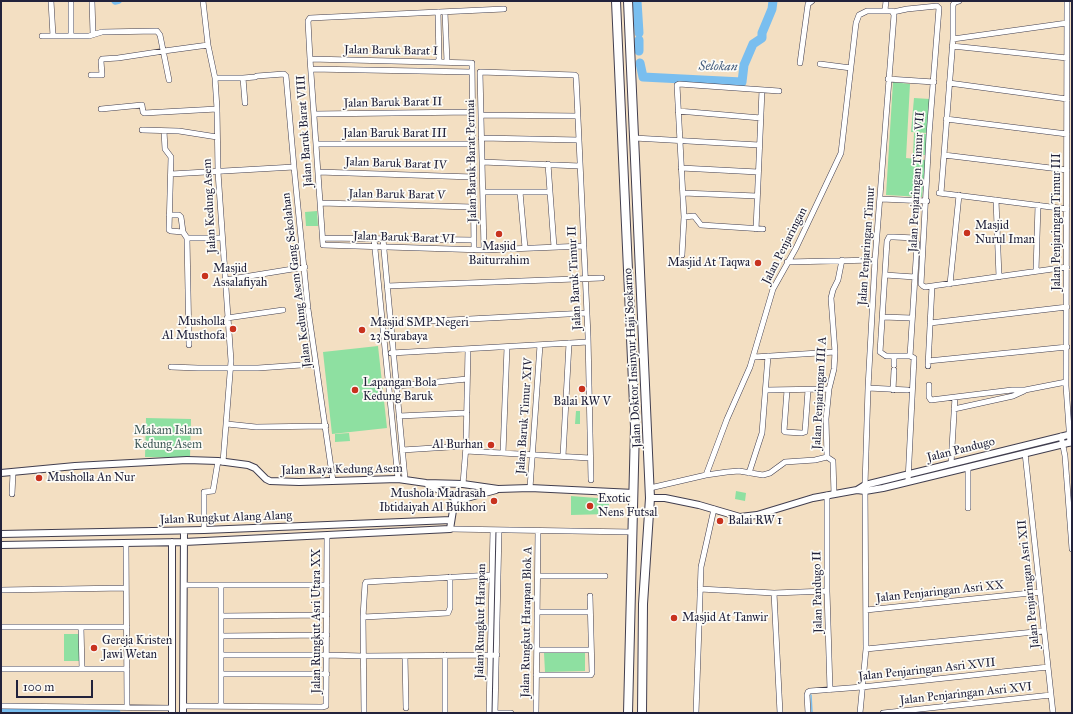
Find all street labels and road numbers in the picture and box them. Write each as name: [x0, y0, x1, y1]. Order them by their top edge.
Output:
street label: Jalan Baruk Barat I: [344, 43, 438, 59]
street label: Jalan Baruk Barat VIII: [294, 74, 316, 188]
street label: Jalan Baruk Barat II: [343, 95, 443, 111]
street label: Jalan Baruk Barat Permai: [464, 99, 480, 223]
street label: Jalan Penjaringan Timur VII: [906, 111, 928, 253]
street label: Jalan Baruk Barat III: [343, 127, 447, 141]
street label: Jalan Penjaringan Timur III: [1050, 153, 1064, 291]
street label: Jalan Baruk Barat IV: [345, 155, 447, 173]
street label: Jalan Kedung Asem: [200, 158, 220, 254]
street label: Jalan Penjaringan Timur: [856, 186, 878, 306]
street label: Jalan Baruk Barat V: [348, 187, 446, 203]
street label: Jalan Kedung Asem Gang Sekolahan: [279, 192, 315, 368]
street label: Jalan Penjaringan: [759, 205, 811, 287]
street label: Jalan Baruk Timur II: [565, 225, 585, 331]
street label: Jalan Baruk Barat VI: [353, 229, 455, 247]
street label: Jalan Doktor Insinyur Haji Soekarno: [621, 268, 645, 448]
street label: Jalan Penjaringan III A: [810, 336, 830, 450]
street label: Jalan Baruk Timur XIV: [514, 357, 536, 475]
street label: Jalan Pandugo: [926, 435, 996, 465]
street label: Jalan Raya Kedung Asem: [281, 462, 403, 478]
street label: Jalan Rungkut Alang Alang: [160, 508, 292, 528]
street label: Jalan Penjaringan Asri XII: [1015, 519, 1043, 649]
street label: Jalan Rungkut Harapan Blok A: [518, 546, 536, 698]
street label: Jalan Rungkut Asri Utara XX: [310, 549, 324, 693]
street label: Jalan Pandugo II: [810, 551, 826, 633]
street label: Jalan Rungkut Harapan: [473, 563, 489, 679]
street label: Jalan Penjaringan Asri XX: [875, 578, 1005, 606]
street label: Jalan Penjaringan Asri XVII: [858, 656, 996, 684]
street label: Jalan Penjaringan Asri XVI: [899, 680, 1033, 708]

